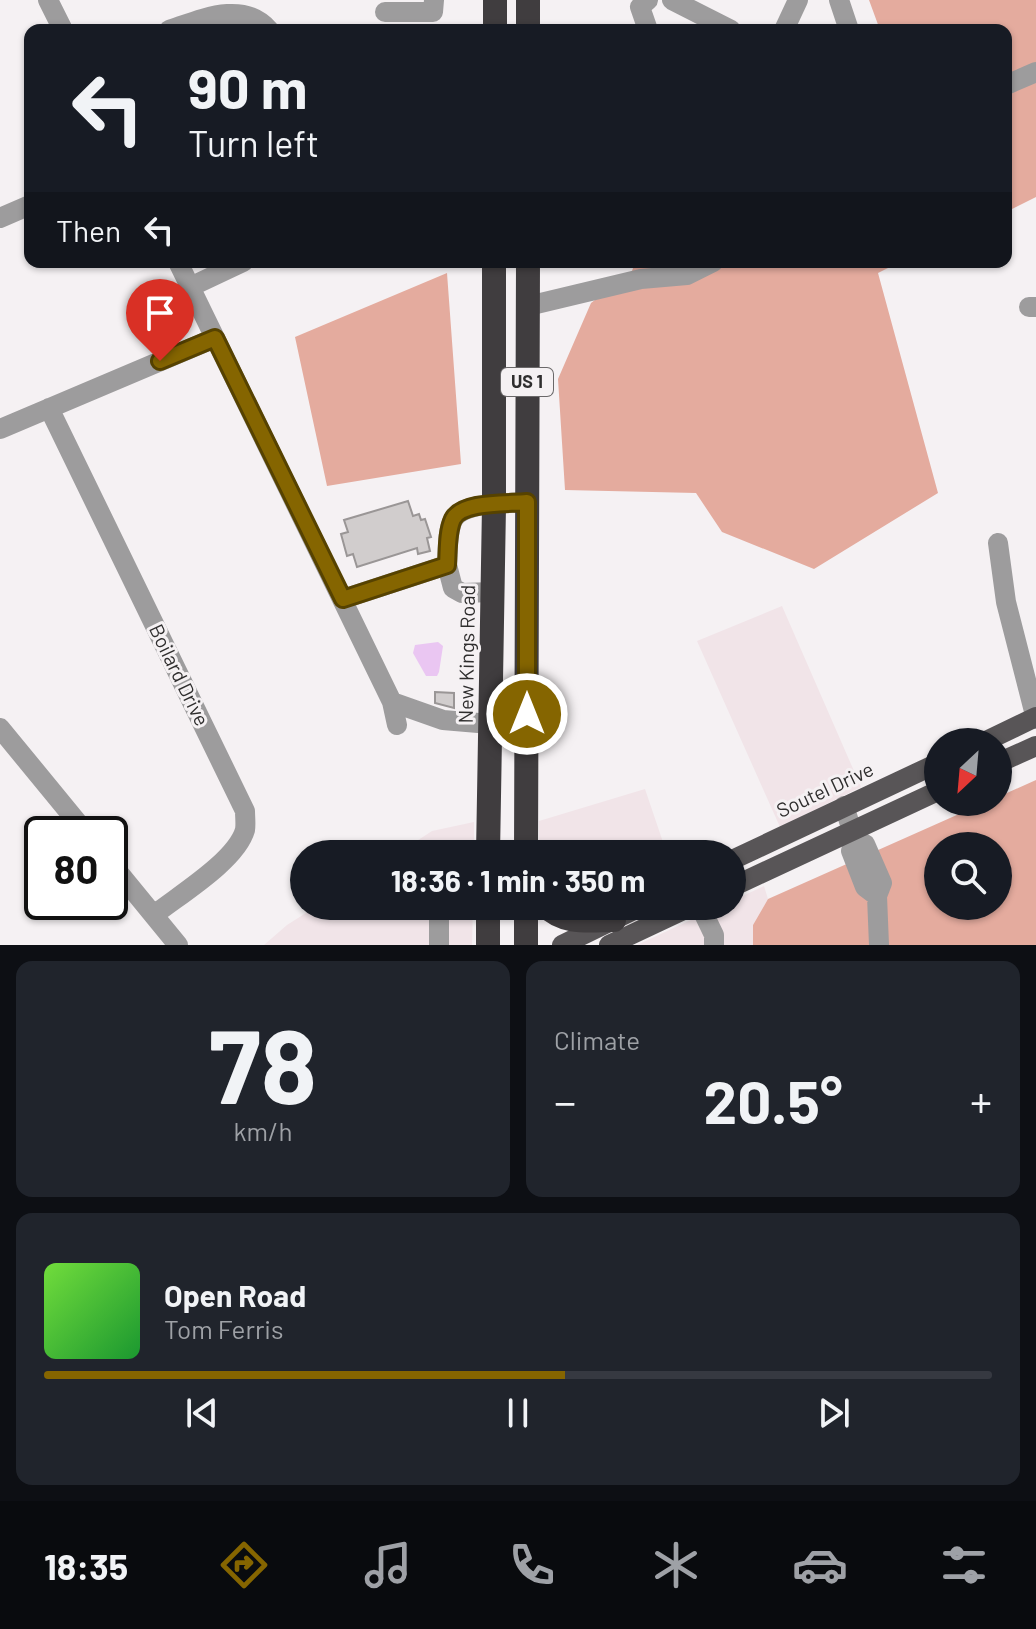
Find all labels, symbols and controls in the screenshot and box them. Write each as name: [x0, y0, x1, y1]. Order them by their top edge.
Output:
text: 90 m: [188, 53, 308, 120]
icon: left: [56, 56, 160, 160]
text: Turn left: [188, 121, 319, 164]
icon: left: [137, 208, 181, 252]
text: Then: [56, 212, 121, 248]
pin: [126, 279, 194, 361]
icon: arrive: [138, 291, 182, 335]
road number: US 1: [501, 368, 553, 396]
street label: New Kings Road: [453, 584, 479, 724]
street label: Boilard Drive: [145, 620, 215, 729]
position arrow: [485, 672, 569, 756]
north arrow: [924, 728, 1012, 816]
map controls: [924, 728, 1012, 920]
street label: Soutel Drive: [772, 756, 877, 822]
speed limit sign: 80: [24, 816, 128, 920]
button: search: [924, 832, 1012, 920]
text: 18:36 · 1 min · 350 m: [391, 862, 645, 898]
text: 78: [209, 1000, 317, 1125]
text: Climate: [554, 1024, 640, 1055]
text: 20.5°: [704, 1064, 842, 1136]
text: −: [554, 1074, 576, 1127]
text: +: [970, 1074, 992, 1127]
text: km/h: [234, 1115, 292, 1146]
text: Open Road: [164, 1277, 306, 1313]
text: Tom Ferris: [164, 1313, 284, 1344]
icon: previous: [180, 1391, 224, 1435]
icon: pause: [496, 1391, 540, 1435]
icon: next: [812, 1391, 856, 1435]
icon: directions: [216, 1537, 272, 1593]
icon: music: [360, 1537, 416, 1593]
icon: phone: [504, 1537, 560, 1593]
icon: climate: [648, 1537, 704, 1593]
icon: car: [792, 1537, 848, 1593]
icon: filters: [936, 1537, 992, 1593]
text: 18:35: [44, 1544, 128, 1587]

